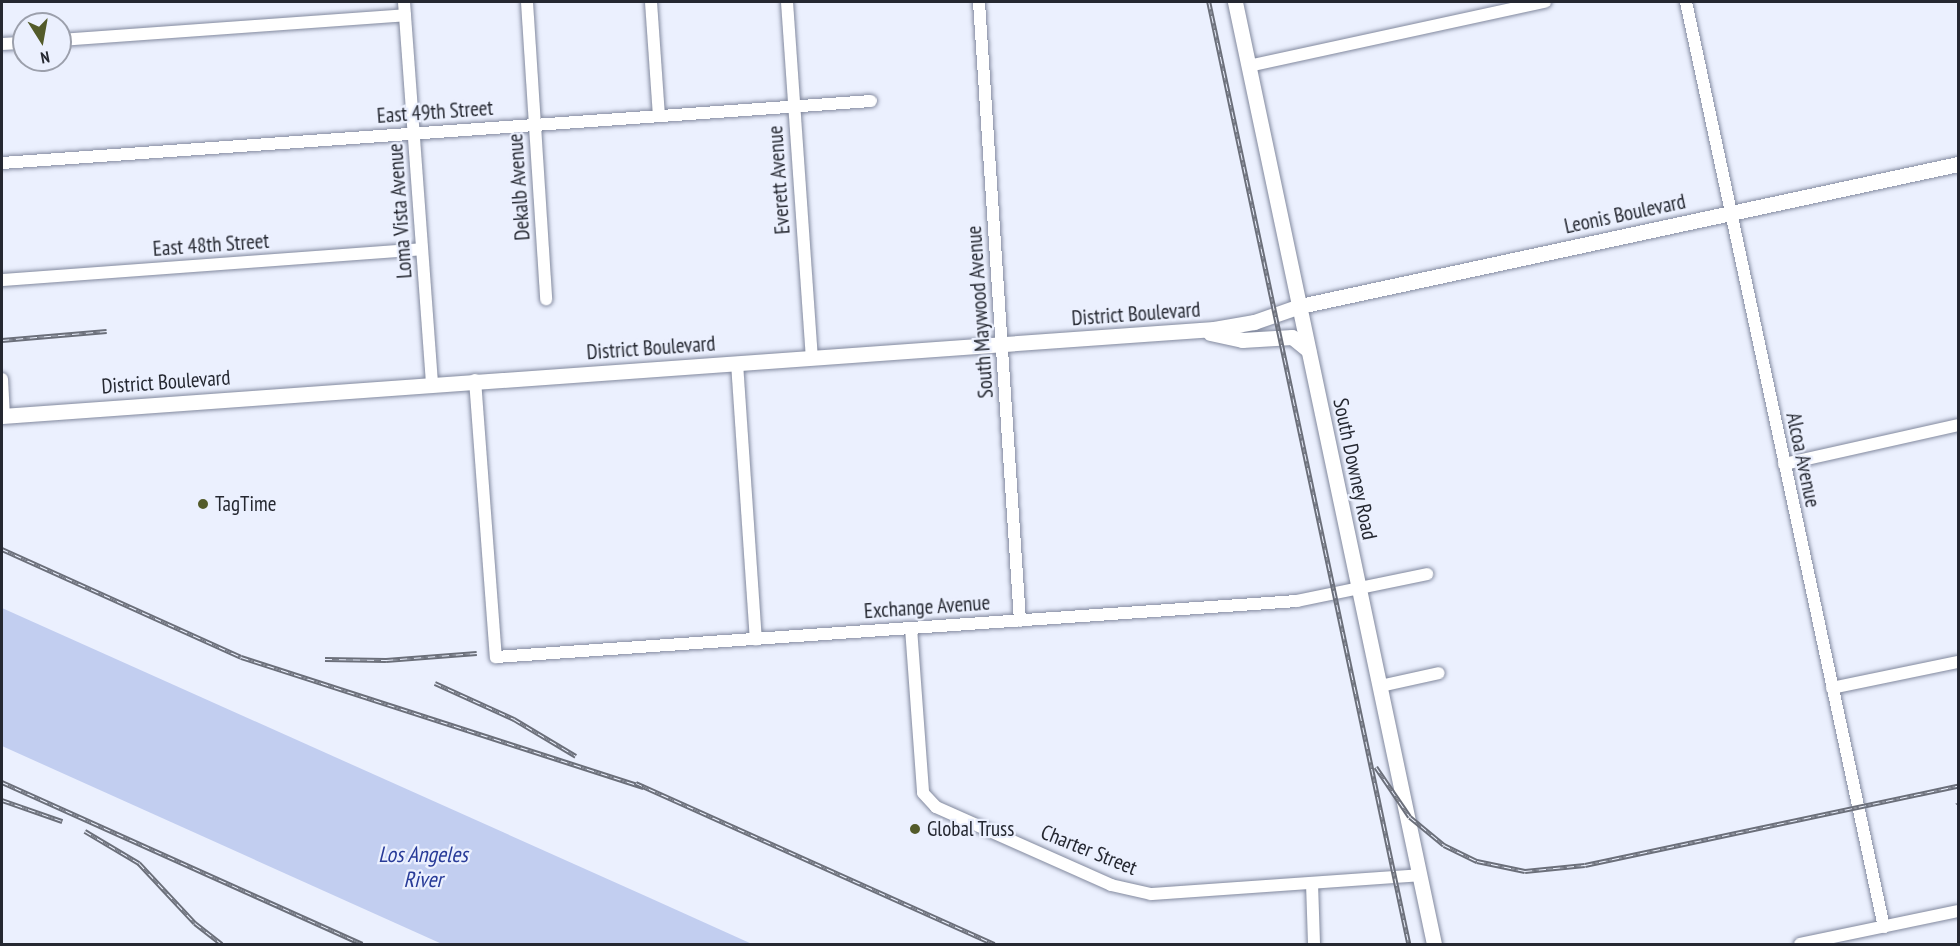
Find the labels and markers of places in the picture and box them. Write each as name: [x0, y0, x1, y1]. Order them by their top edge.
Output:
place label: TagTime: [215, 491, 276, 517]
marker: TagTime: [196, 497, 210, 511]
place label: Global Truss: [927, 816, 1015, 842]
marker: Global Truss: [908, 822, 922, 836]

